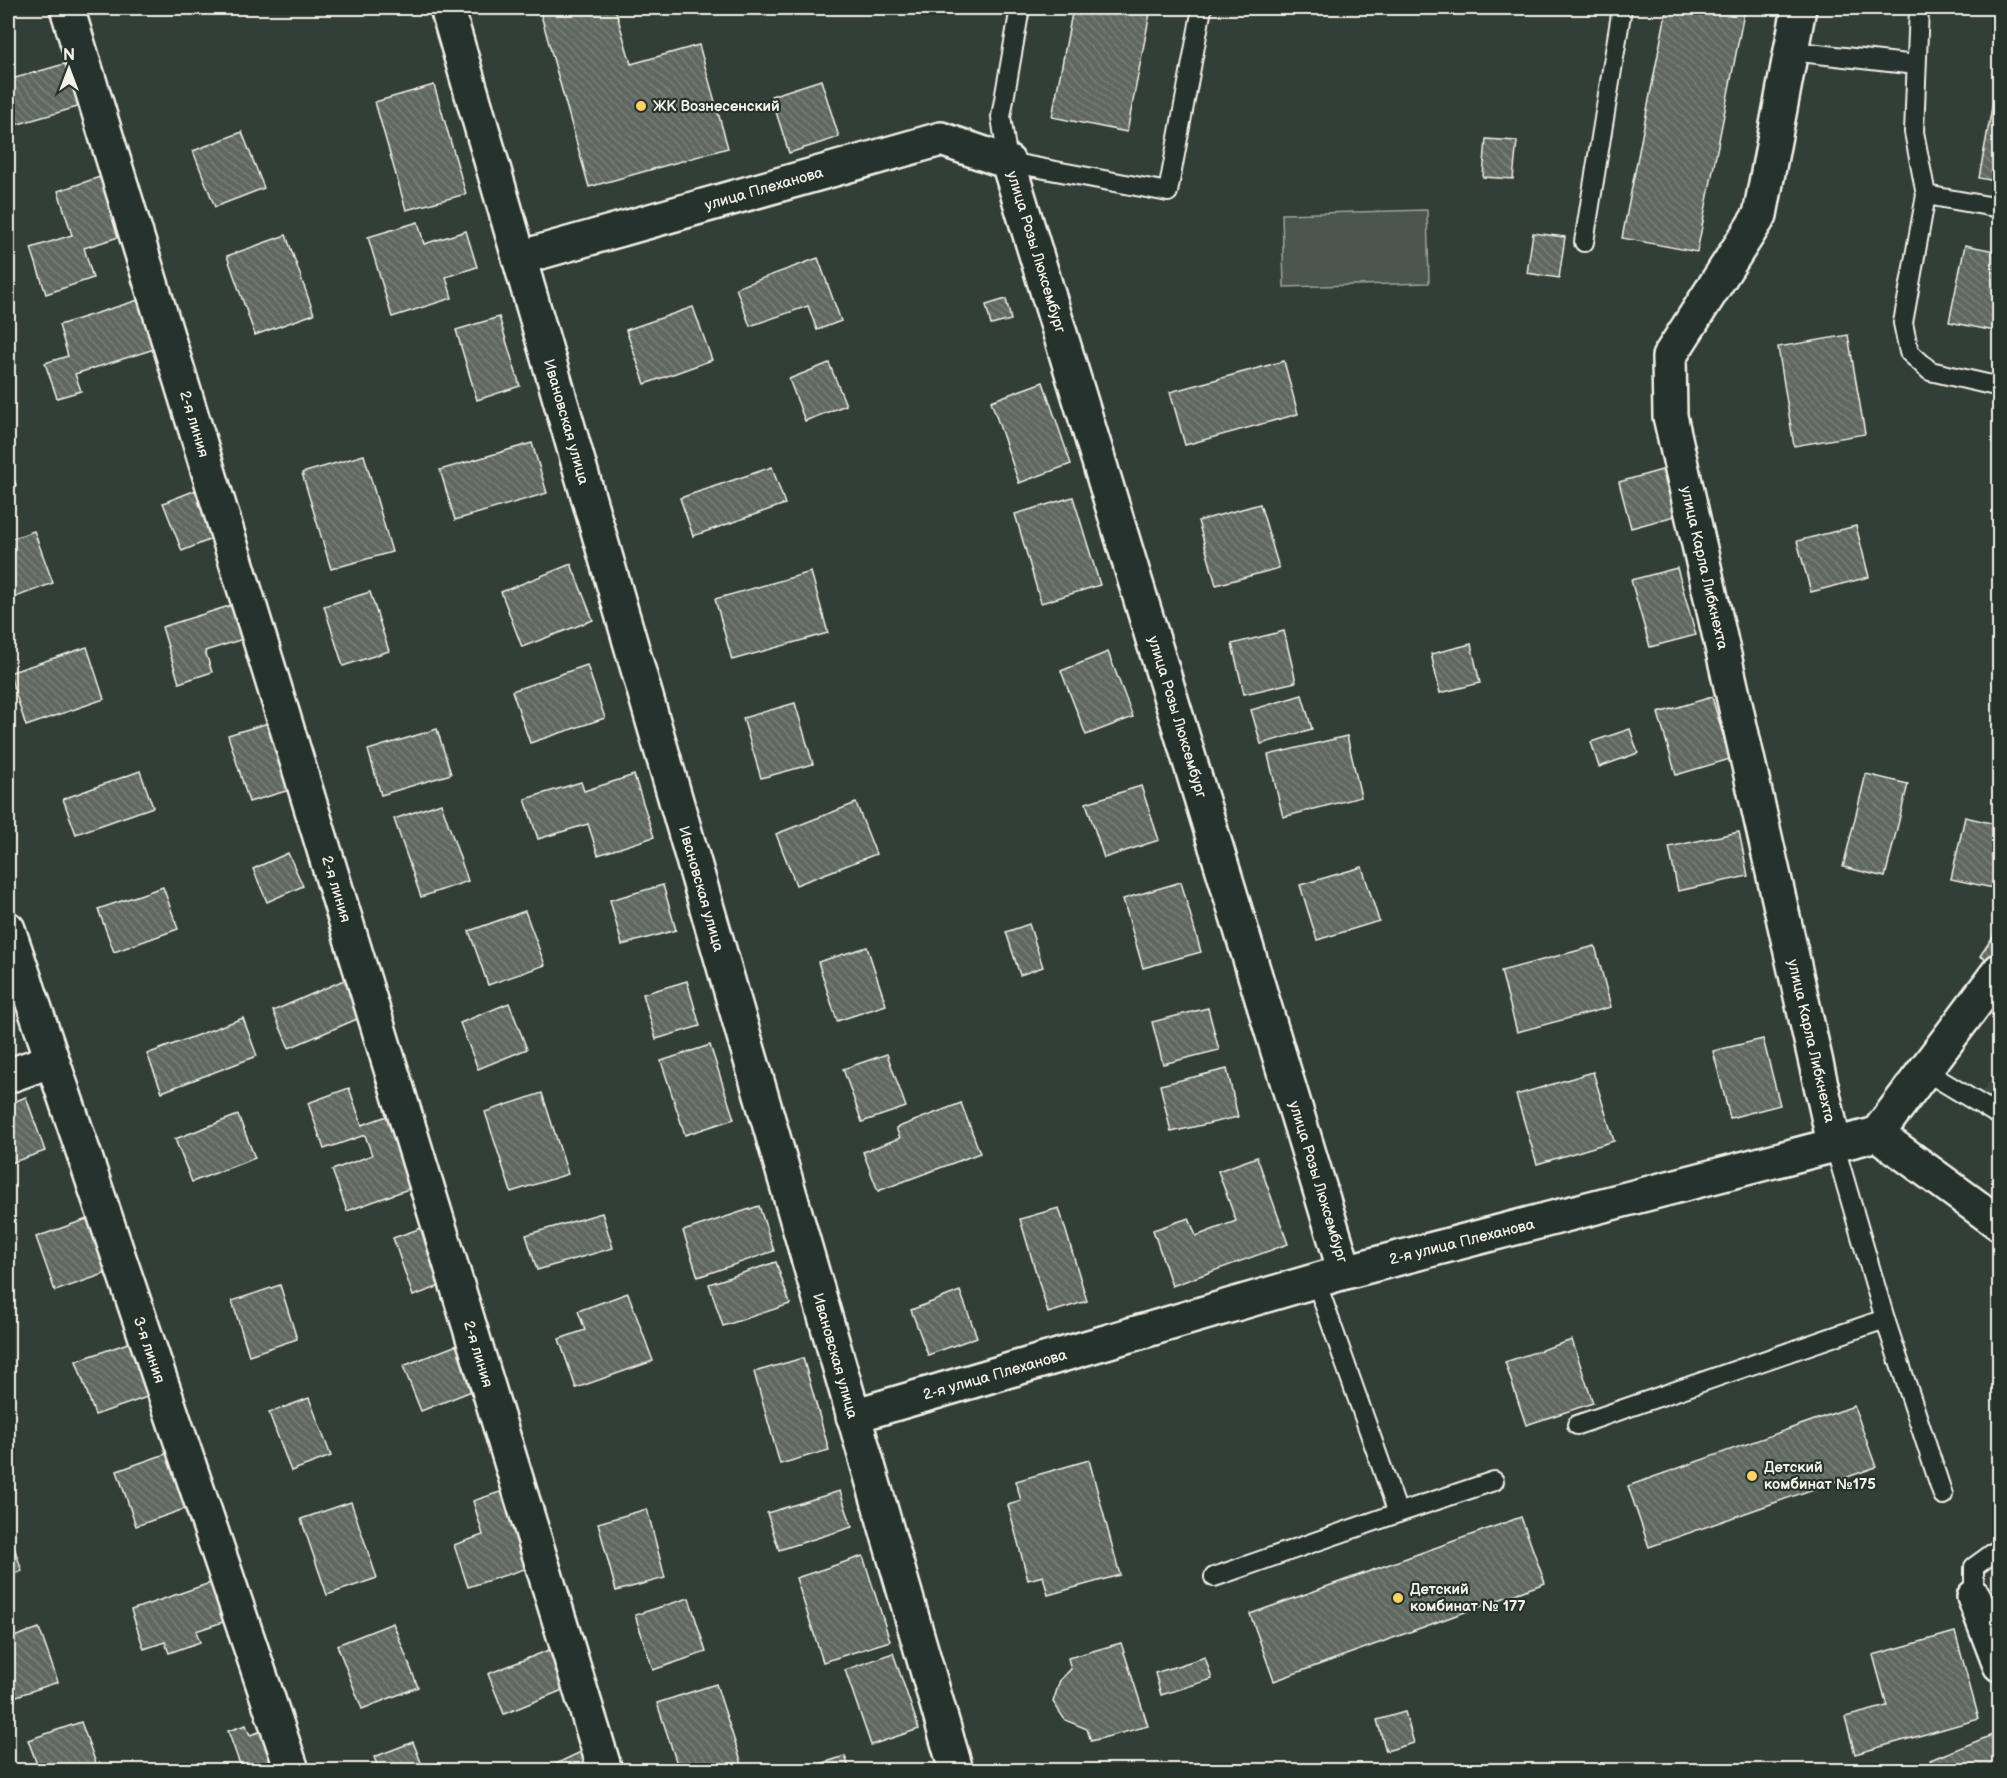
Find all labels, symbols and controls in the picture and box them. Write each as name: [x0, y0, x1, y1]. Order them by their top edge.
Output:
north arrow: [39, 39, 99, 99]
text: N: [63, 46, 75, 65]
place label: ЖК Вознесенский: [653, 97, 780, 116]
marker: ЖК Вознесенский: [634, 99, 648, 113]
street label: улица Плеханова: [703, 163, 825, 215]
street label: улица Розы Люксембург: [1002, 169, 1070, 335]
street label: Ивановская улица: [539, 357, 593, 487]
street label: 2-я линия: [175, 388, 213, 460]
street label: улица Карла Либкнехта: [1676, 484, 1732, 652]
street label: улица Розы Люксембург: [1143, 634, 1211, 800]
street label: Ивановская улица: [674, 824, 728, 954]
street label: 2-я линия: [317, 853, 355, 925]
street label: улица Карла Либкнехта: [1783, 957, 1839, 1125]
street label: улица Розы Люксембург: [1284, 1099, 1352, 1265]
street label: 2-я улица Плеханова: [1387, 1215, 1537, 1269]
street label: Ивановская улица: [808, 1291, 862, 1421]
street label: 3-я линия: [129, 1314, 169, 1386]
street label: 2-я линия: [459, 1318, 497, 1390]
street label: 2-я улица Плеханова: [921, 1345, 1069, 1405]
place label: Детский комбинат №175: [1764, 1458, 1876, 1494]
marker: Детский комбинат №175: [1745, 1469, 1759, 1483]
place label: Детский комбинат № 177: [1410, 1580, 1526, 1616]
marker: Детский комбинат № 177: [1391, 1591, 1405, 1605]

